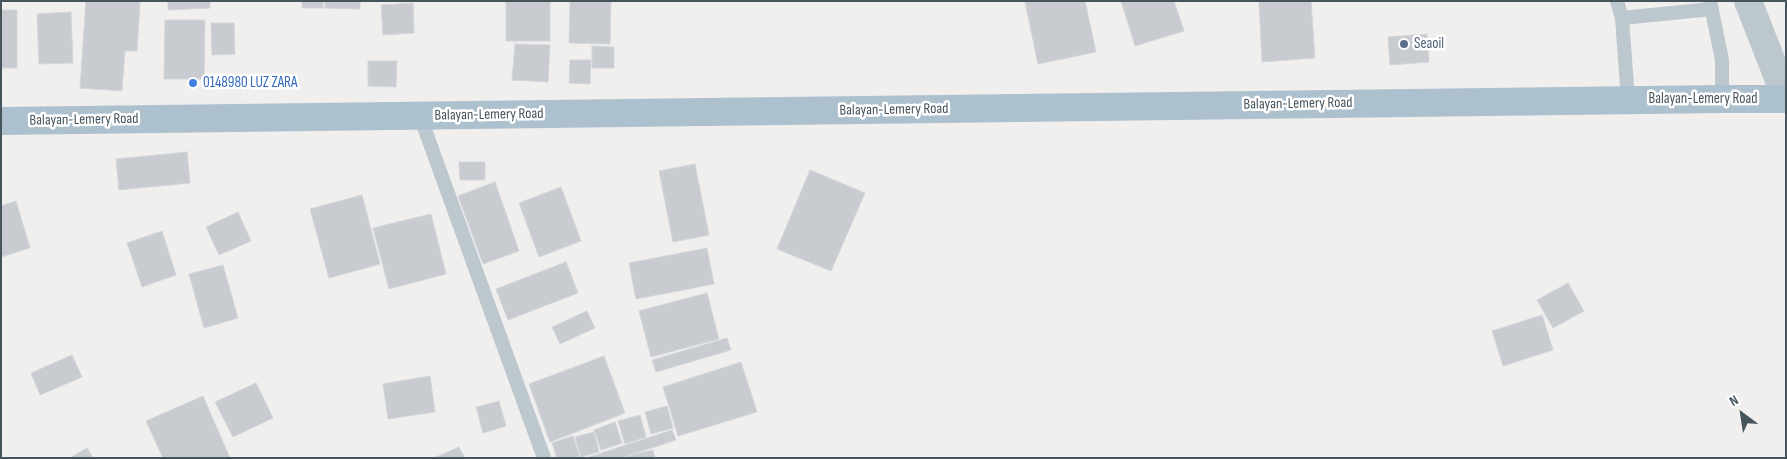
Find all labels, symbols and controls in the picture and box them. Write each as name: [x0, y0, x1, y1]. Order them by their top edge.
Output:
place label: Seaoil: [1414, 35, 1444, 53]
marker: Seaoil: [1398, 38, 1410, 50]
place label: 0148980 LUZ ZARA: [203, 74, 297, 92]
marker: 0148980 LUZ ZARA: [187, 77, 199, 89]
street label: Balayan-Lemery Road: [1649, 90, 1757, 108]
street label: Balayan-Lemery Road: [1243, 94, 1353, 114]
street label: Balayan-Lemery Road: [839, 100, 949, 120]
street label: Balayan-Lemery Road: [434, 105, 544, 125]
street label: Balayan-Lemery Road: [29, 110, 139, 130]
north arrow: [1717, 389, 1767, 439]
text: N: [1726, 392, 1742, 410]

